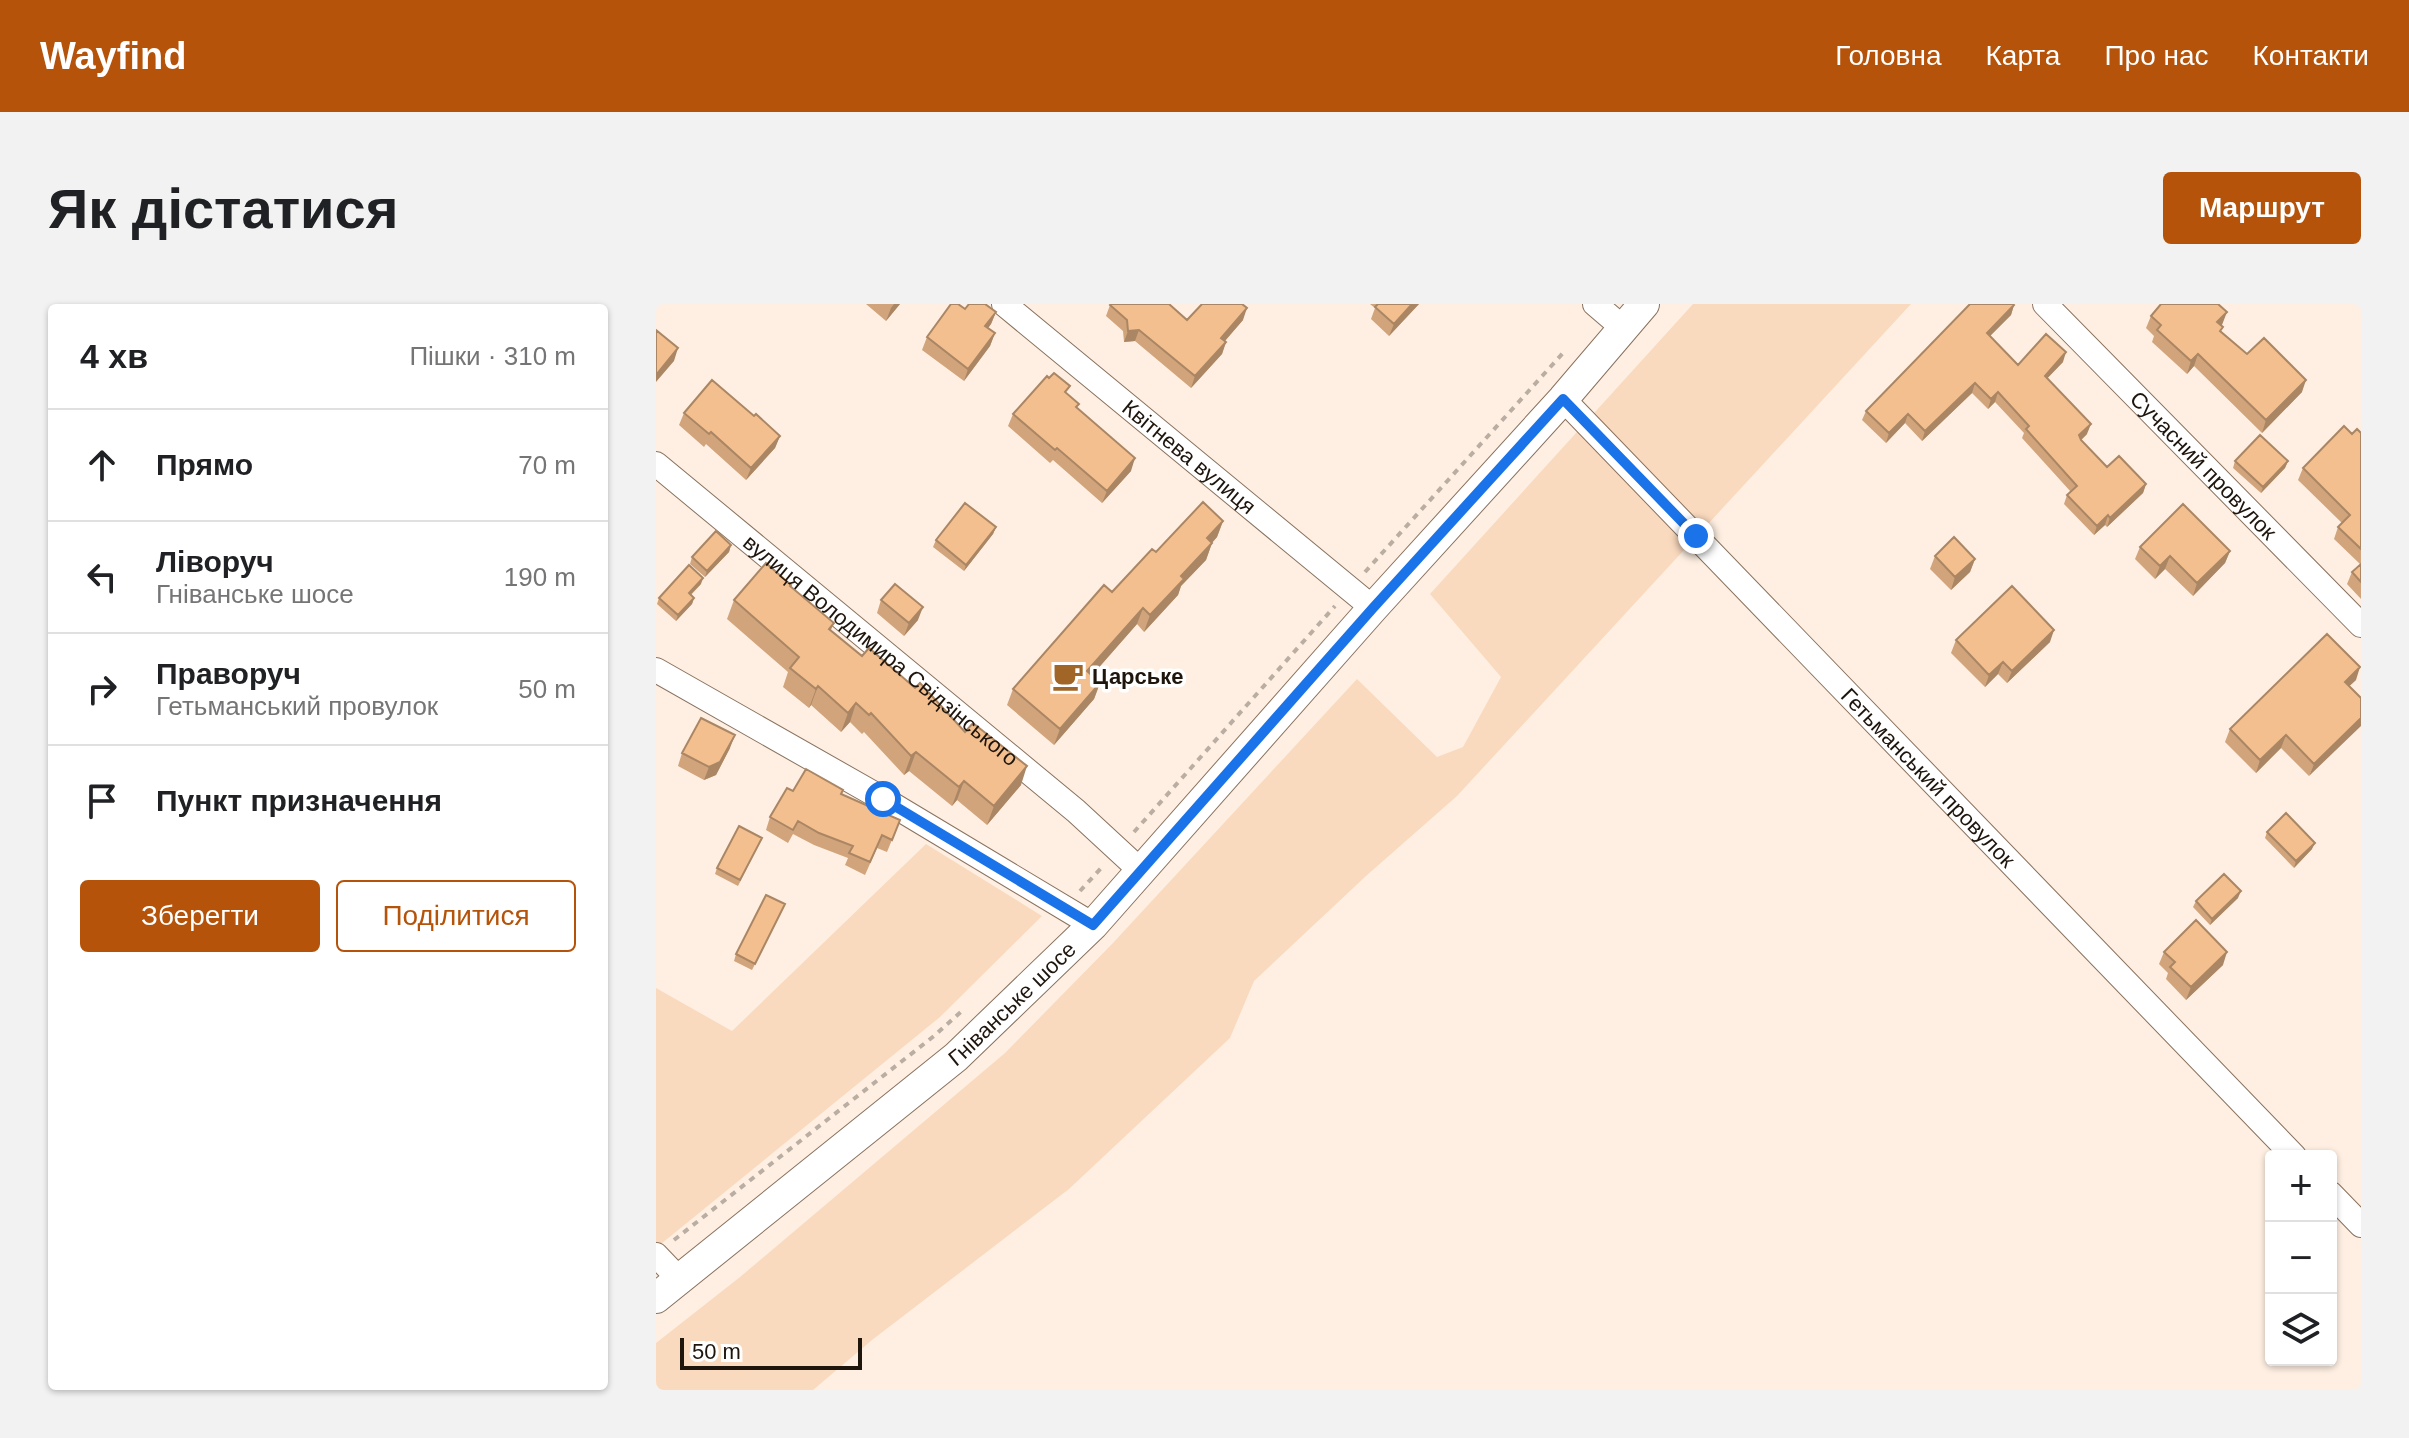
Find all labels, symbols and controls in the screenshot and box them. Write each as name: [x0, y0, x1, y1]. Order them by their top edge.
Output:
text: Wayfind: [40, 35, 186, 77]
text: Головна: [1835, 40, 1942, 71]
text: Карта: [1986, 40, 2060, 71]
text: Про нас: [2104, 40, 2209, 71]
text: Контакти: [2253, 40, 2369, 71]
button: Маршрут: [2163, 172, 2361, 244]
text: Як дістатися: [48, 177, 398, 240]
text: 4 хв: [80, 337, 148, 375]
text: Пішки · 310 m: [409, 341, 576, 371]
street label: Сучасний провулок: [2125, 386, 2282, 545]
street label: Квітнева вулиця: [1117, 395, 1261, 519]
icon: ahead: [80, 443, 124, 487]
text: Прямо: [156, 448, 253, 481]
text: 70 m: [518, 450, 576, 480]
route end: [1678, 518, 1714, 554]
street label: вулиця Володимира Свідзінського: [738, 530, 1023, 771]
text: Ліворуч: [156, 545, 274, 578]
icon: left: [80, 555, 124, 599]
text: 190 m: [504, 562, 576, 592]
text: Гніванське шосе: [156, 579, 354, 609]
text: Праворуч: [156, 657, 301, 690]
cafe icon: Царське: [1051, 659, 1085, 693]
place label: Царське: [1092, 664, 1184, 689]
icon: right: [80, 667, 124, 711]
text: 50 m: [518, 674, 576, 704]
street label: Гетьманський провулок: [1836, 683, 2020, 873]
text: Гетьманський провулок: [156, 691, 438, 721]
icon: arrive: [80, 779, 124, 823]
route start: [865, 781, 901, 817]
text: Пункт призначення: [156, 784, 442, 817]
button: Зберегти: [80, 880, 320, 952]
button: Поділитися: [336, 880, 576, 952]
street label: Гніванське шосе: [943, 937, 1081, 1071]
map controls: [2265, 1150, 2337, 1366]
button: +: [2265, 1150, 2337, 1222]
button: −: [2265, 1222, 2337, 1294]
button: layers: [2265, 1294, 2337, 1366]
scale bar: [680, 1334, 862, 1370]
text: 50 m: [692, 1339, 741, 1364]

